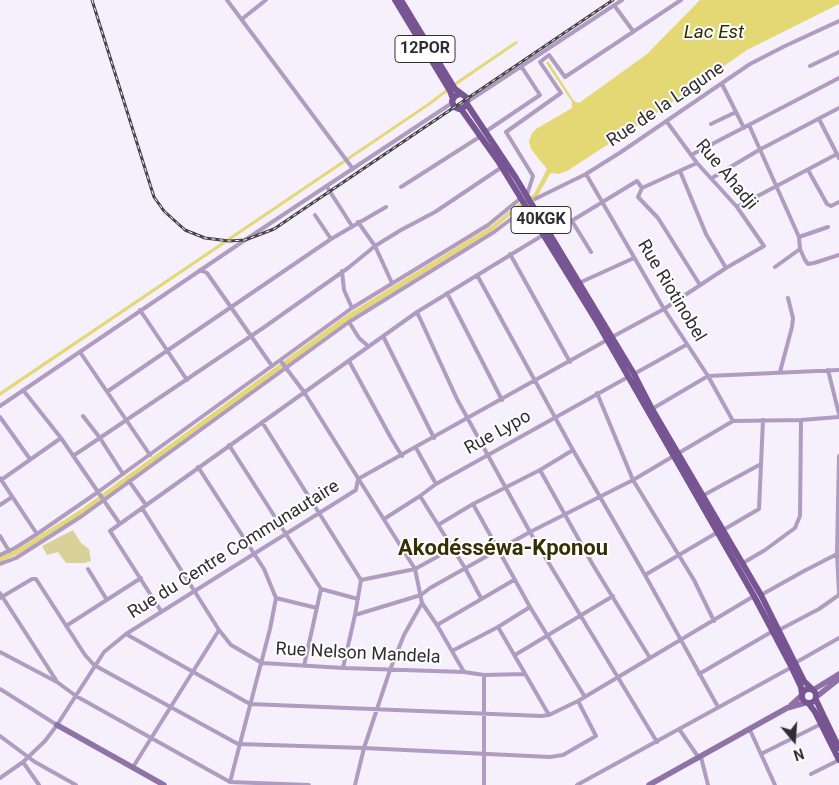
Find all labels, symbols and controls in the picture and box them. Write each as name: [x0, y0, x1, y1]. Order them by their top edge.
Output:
water label: Lac Est: [684, 22, 744, 44]
road number: 12POR: [395, 36, 455, 62]
street label: Rue de la Lagune: [603, 58, 729, 152]
street label: Rue Ahadji: [690, 135, 762, 215]
road number: 40KGK: [511, 206, 571, 234]
street label: Rue Riotinobel: [632, 236, 710, 346]
street label: Rue Lypo: [461, 406, 535, 460]
street label: Rue du Centre Communautaire: [124, 476, 344, 624]
district label: Akodésséwa-Kponou: [398, 536, 608, 562]
street label: Rue Nelson Mandela: [275, 639, 441, 669]
north arrow: [769, 715, 819, 765]
text: N: [791, 745, 806, 763]

